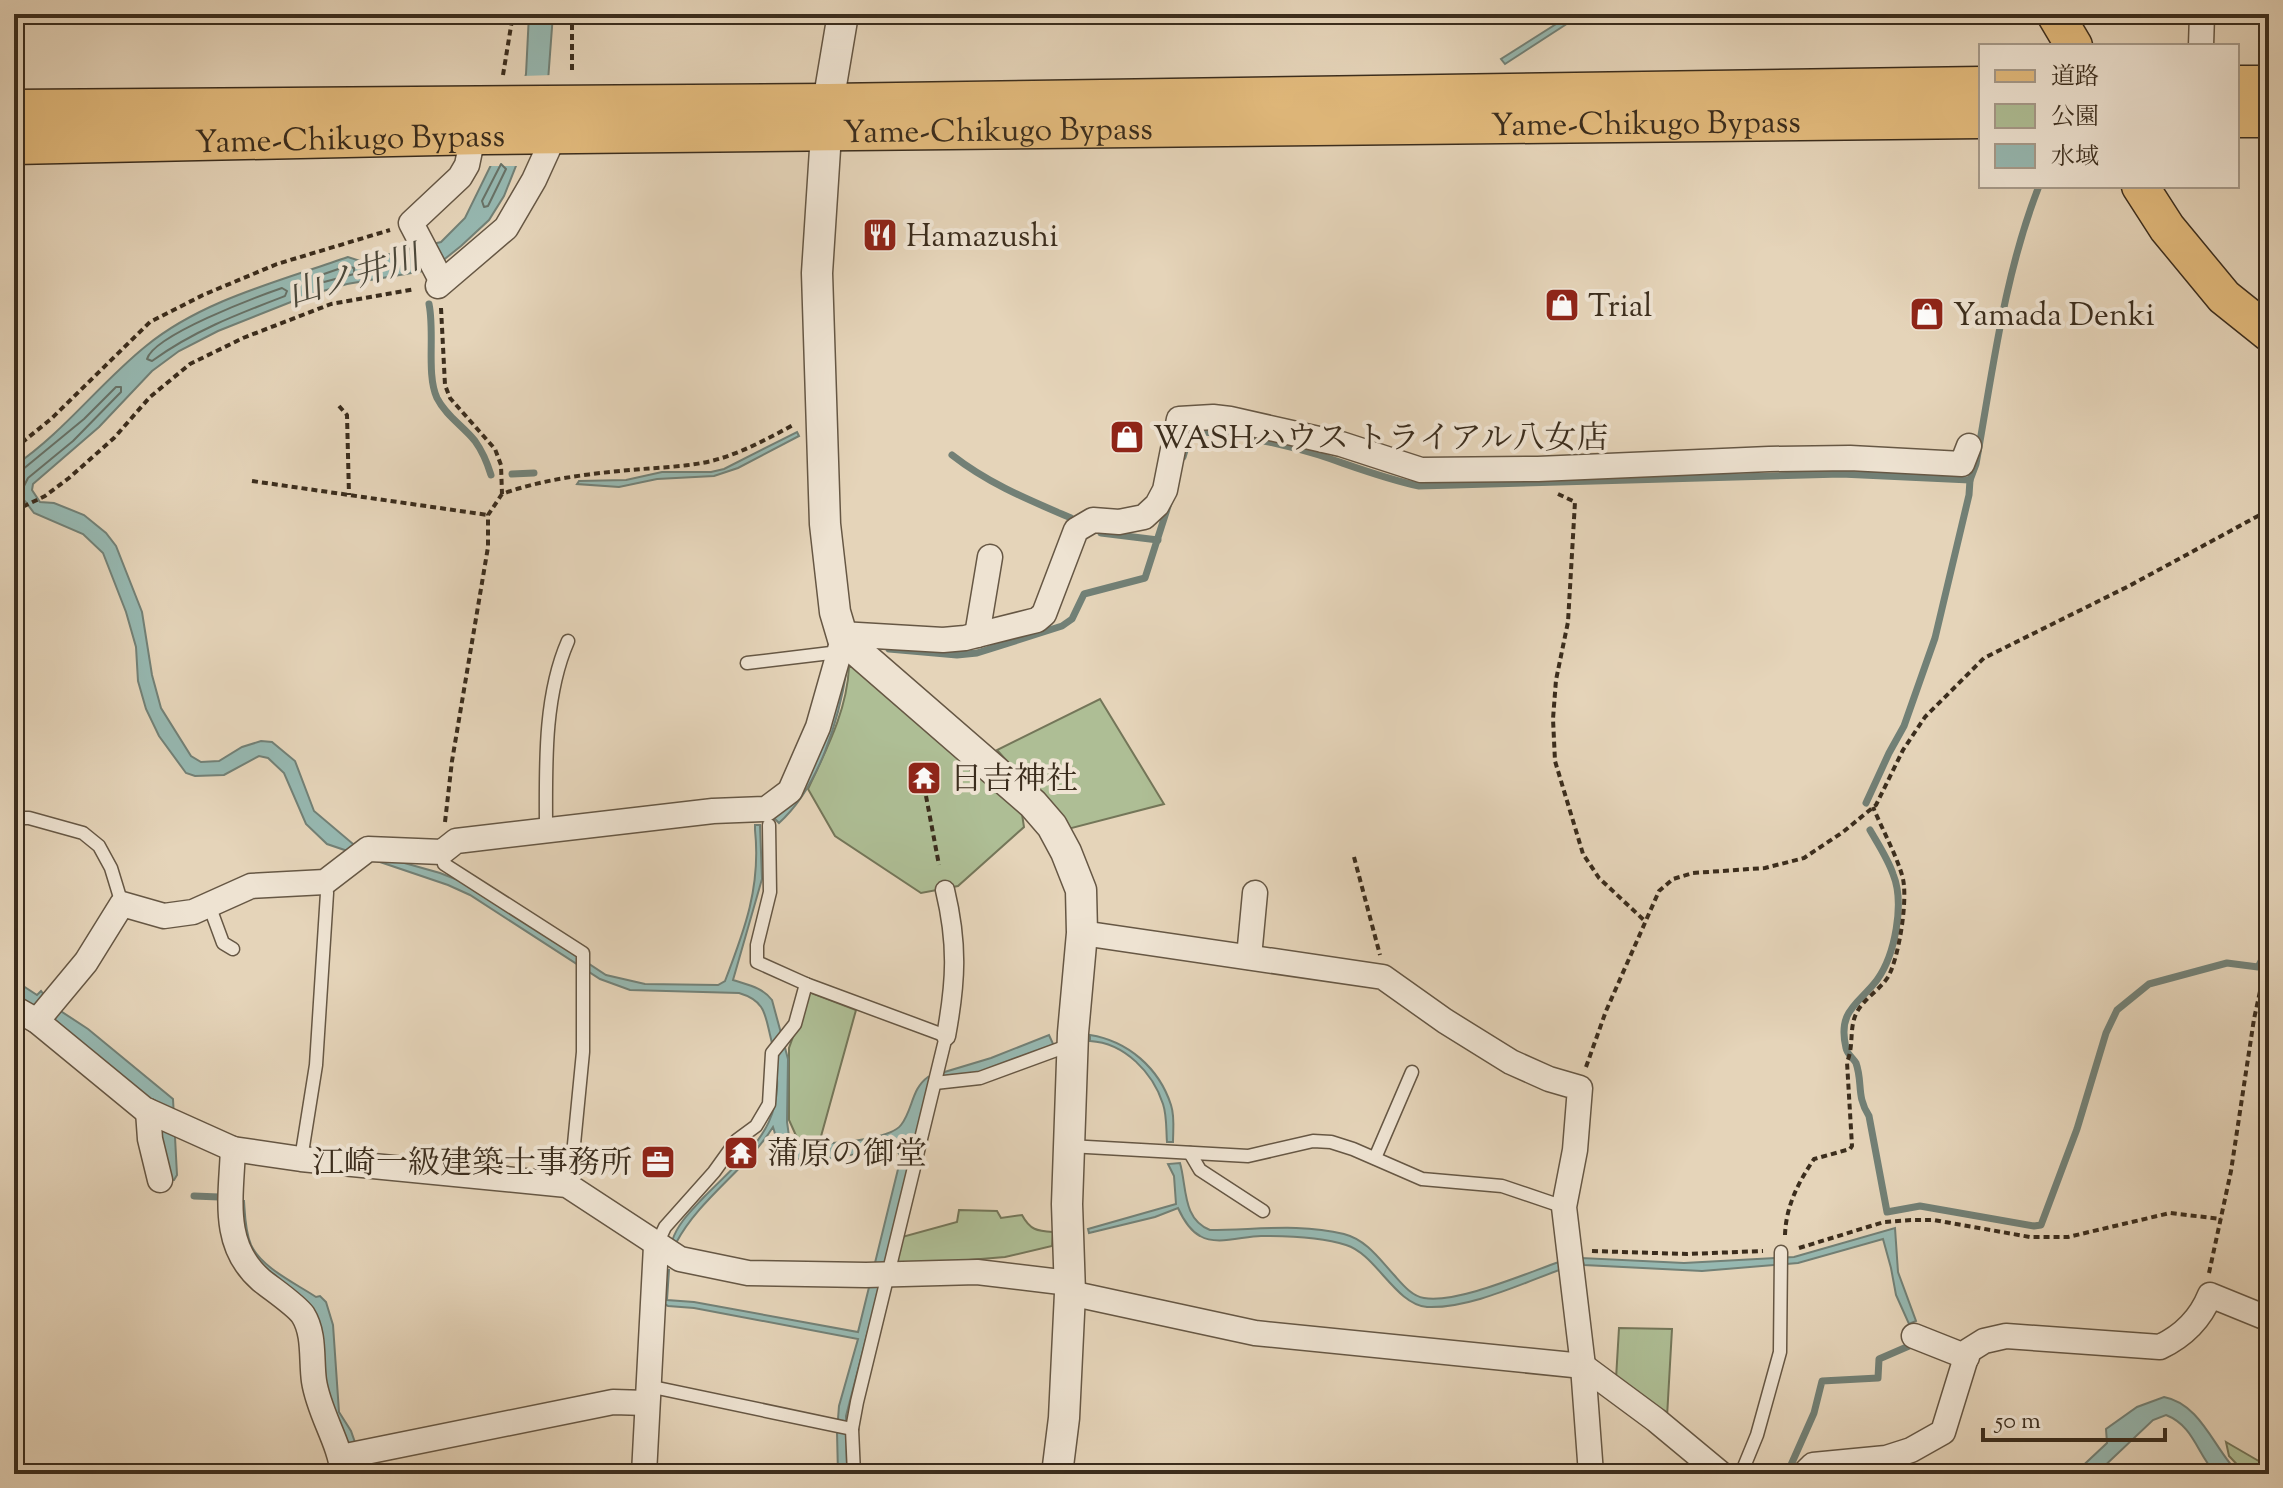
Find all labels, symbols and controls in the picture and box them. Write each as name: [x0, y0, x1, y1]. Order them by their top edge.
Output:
legend: [1979, 44, 2239, 188]
text: 道路: [2051, 61, 2099, 95]
street label: Yame-Chikugo Bypass: [1491, 101, 1801, 150]
text: 公園: [2051, 101, 2099, 135]
street label: Yame-Chikugo Bypass: [843, 108, 1153, 157]
street label: Yame-Chikugo Bypass: [195, 115, 505, 167]
text: 水域: [2051, 141, 2099, 175]
place label: Hamazushi: [906, 215, 1058, 261]
restaurant icon: Hamazushi: [861, 216, 899, 254]
water label: 山ノ井川: [282, 234, 430, 322]
place label: Trial: [1588, 285, 1653, 331]
shop icon: Trial: [1543, 286, 1581, 324]
place label: Yamada Denki: [1953, 294, 2154, 340]
shop icon: Yamada Denki: [1908, 295, 1946, 333]
place label: WASHハウス トライアル八女店: [1153, 417, 1609, 463]
shop icon: WASHハウス トライアル八女店: [1108, 418, 1146, 456]
place label: 日吉神社: [950, 758, 1078, 804]
temple icon: 日吉神社: [905, 759, 943, 797]
place label: 蒲原の御堂: [767, 1133, 927, 1179]
temple icon: 蒲原の御堂: [722, 1134, 760, 1172]
place label: 江崎一級建築士事務所: [312, 1142, 632, 1188]
office icon: 江崎一級建築士事務所: [639, 1143, 677, 1181]
scale bar: [1983, 1392, 2165, 1442]
text: 50 m: [1993, 1405, 2041, 1439]

